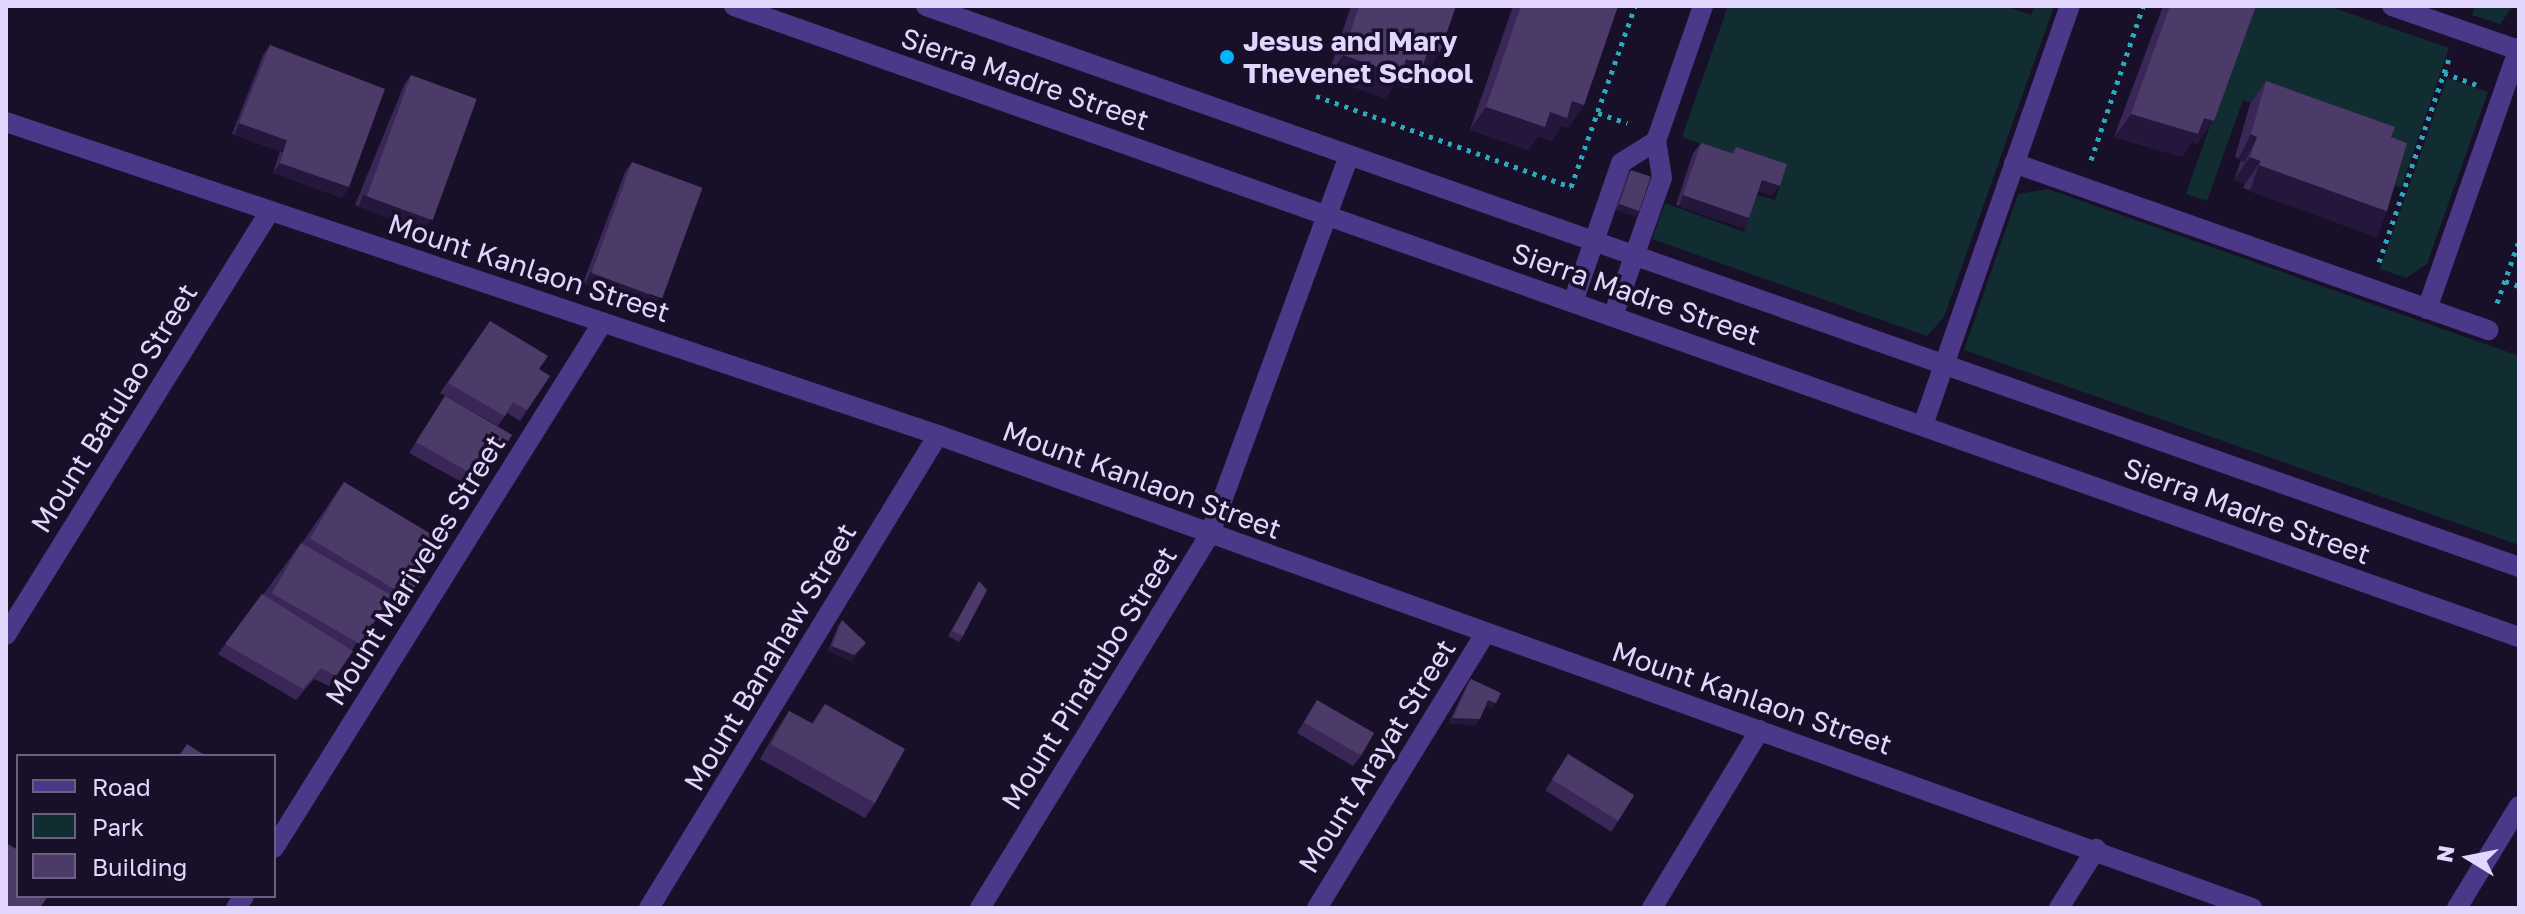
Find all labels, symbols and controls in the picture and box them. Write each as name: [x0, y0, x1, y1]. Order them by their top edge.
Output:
street label: Sierra Madre Street: [897, 21, 1153, 137]
place label: Jesus and Mary Thevenet School: [1243, 24, 1473, 90]
marker: Jesus and Mary Thevenet School: [1218, 48, 1236, 66]
street label: Mount Kanlaon Street: [384, 207, 674, 329]
street label: Sierra Madre Street: [1508, 236, 1764, 352]
street label: Mount Batulao Street: [24, 277, 204, 539]
street label: Mount Kanlaon Street: [998, 414, 1286, 546]
street label: Mount Mariveles Street: [318, 429, 512, 711]
street label: Sierra Madre Street: [2119, 451, 2375, 571]
street label: Mount Banahaw Street: [677, 517, 863, 797]
street label: Mount Pinatubo Street: [994, 540, 1184, 816]
street label: Mount Arayat Street: [1291, 633, 1463, 879]
street label: Mount Kanlaon Street: [1608, 634, 1896, 762]
legend: [16, 754, 276, 898]
text: Road: [92, 772, 151, 801]
text: Park: [92, 812, 144, 841]
north arrow: [2429, 818, 2509, 898]
text: N: [2430, 843, 2460, 864]
text: Building: [92, 852, 187, 881]

